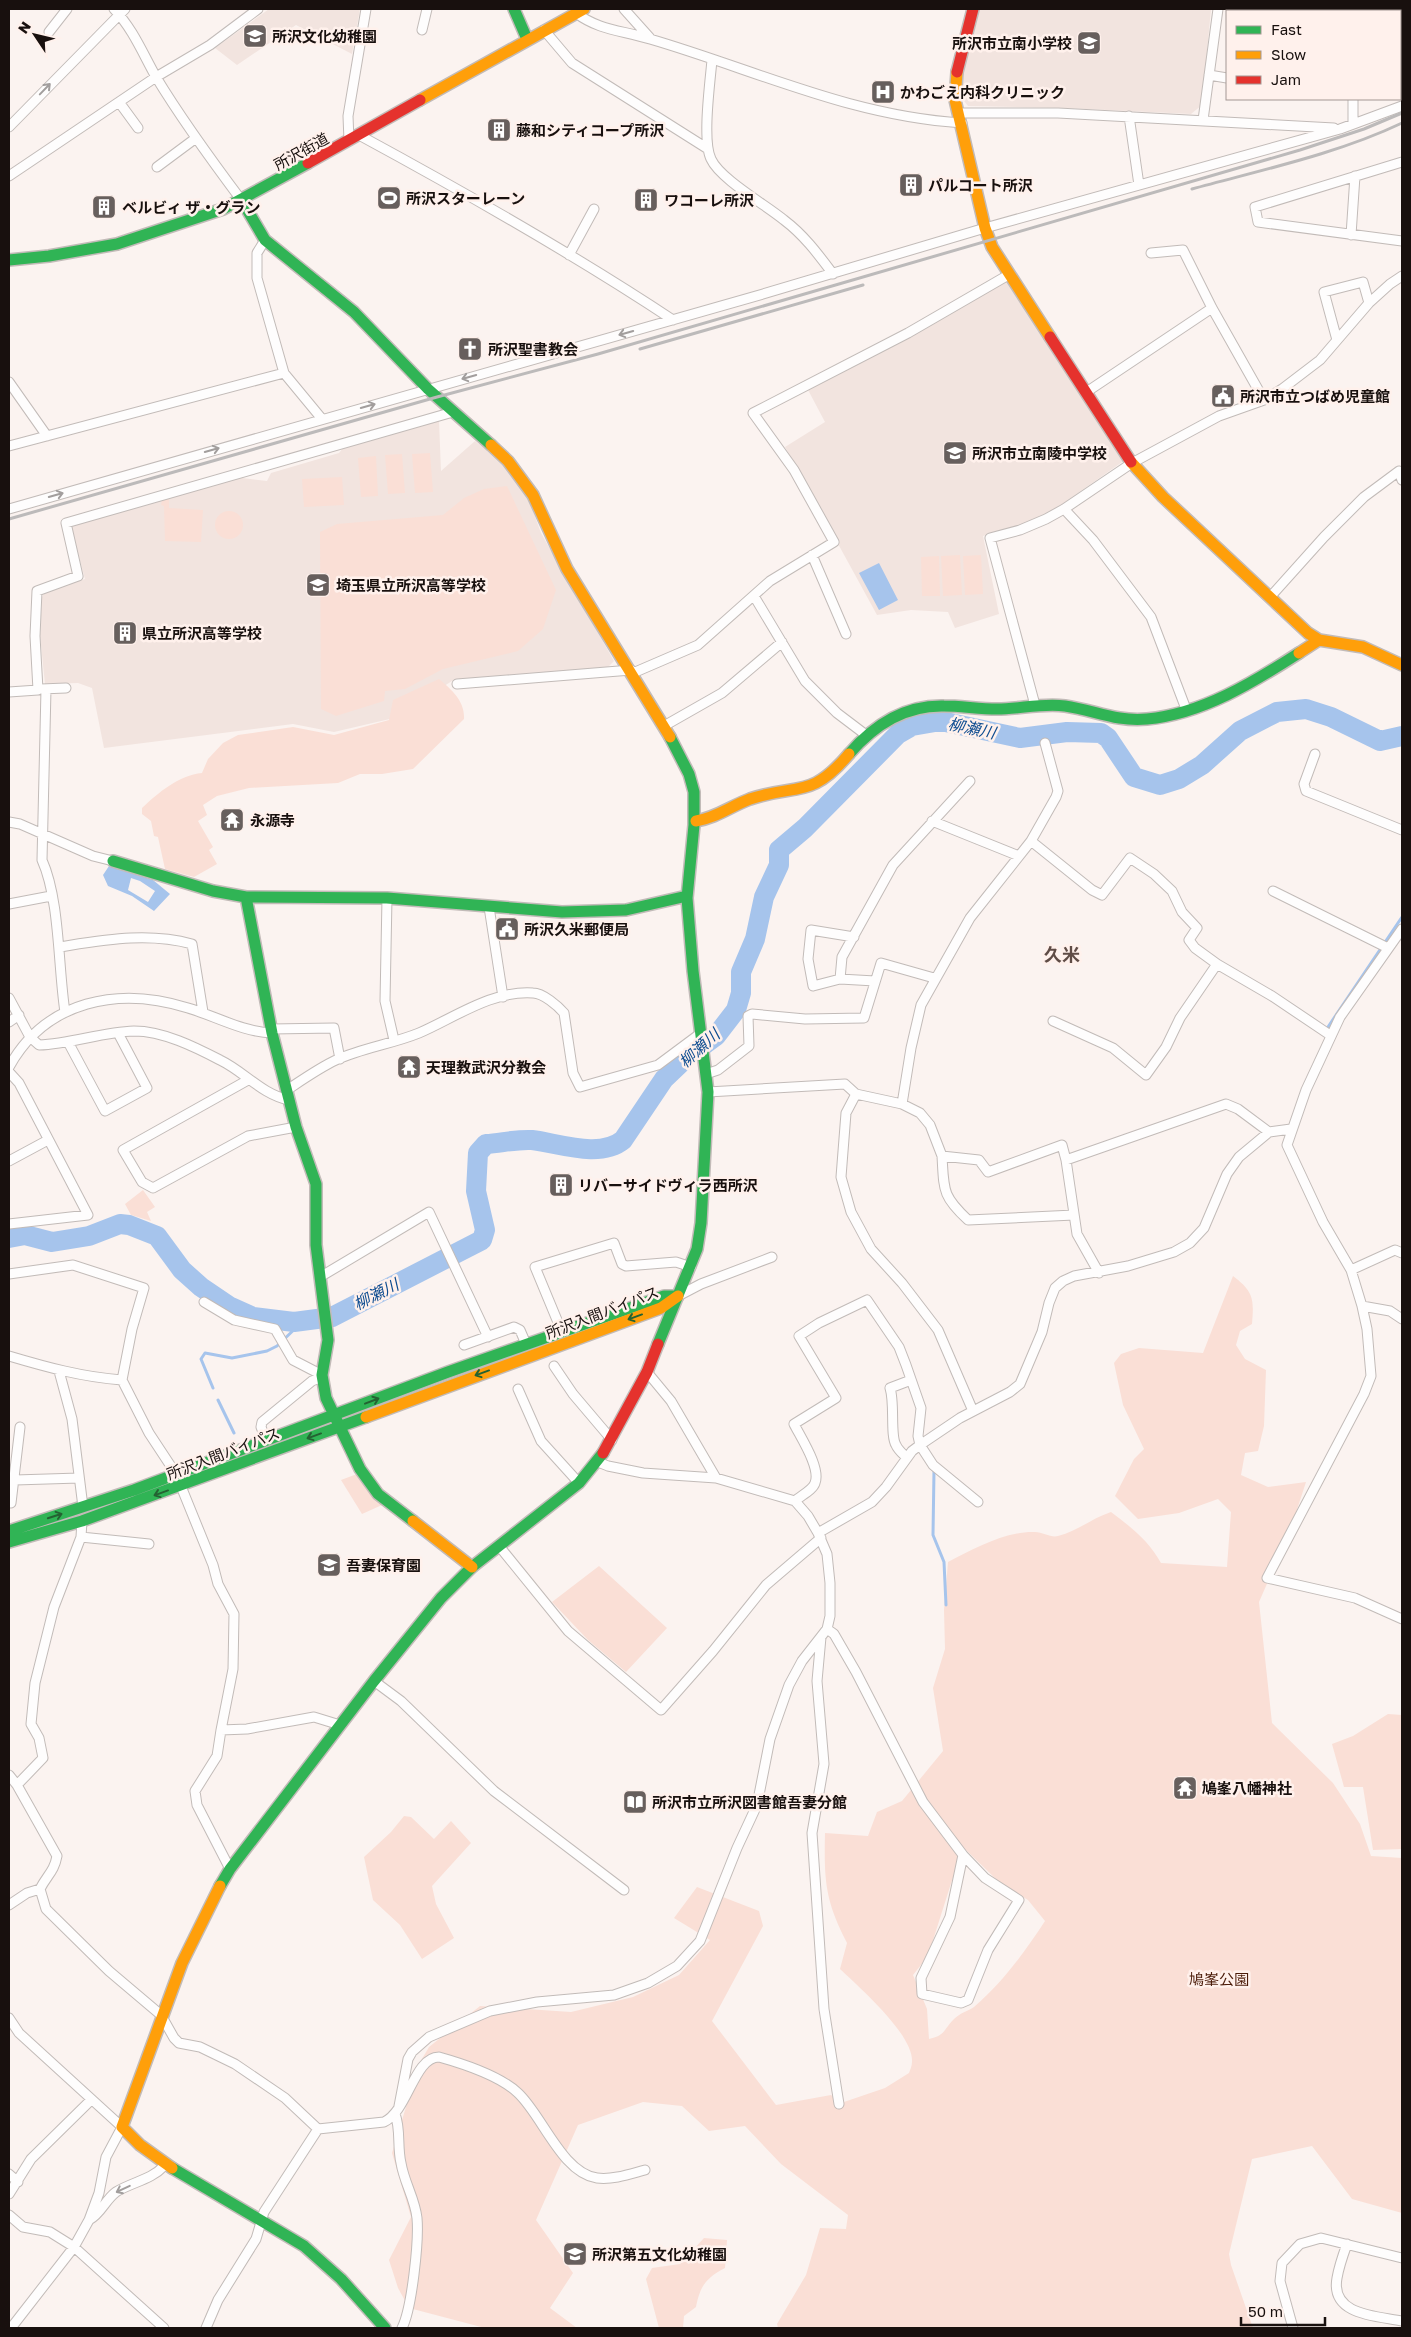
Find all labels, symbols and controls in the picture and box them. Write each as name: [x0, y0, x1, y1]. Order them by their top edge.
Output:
north arrow: [10, 10, 60, 60]
legend: [1226, 10, 1401, 100]
text: N: [14, 18, 34, 36]
text: Fast: [1271, 20, 1302, 38]
school or university icon: 所沢文化幼稚園: [242, 23, 268, 49]
place label: 所沢文化幼稚園: [272, 27, 377, 45]
school or university icon: 所沢市立南小学校: [1076, 30, 1102, 56]
place label: 所沢市立南小学校: [952, 34, 1072, 52]
text: Slow: [1271, 45, 1306, 63]
text: Jam: [1271, 70, 1301, 88]
hospital icon: かわごえ内科クリニック: [870, 79, 896, 105]
one-way arrow: [39, 83, 51, 96]
place label: かわごえ内科クリニック: [900, 83, 1065, 101]
building icon: 藤和シティコープ所沢: [486, 117, 512, 143]
place label: 藤和シティコープ所沢: [516, 121, 664, 139]
street label: 所沢街道: [270, 129, 332, 173]
building icon: パルコート所沢: [898, 172, 924, 198]
place label: パルコート所沢: [928, 176, 1033, 194]
sports icon: 所沢スターレーン: [376, 185, 402, 211]
building icon: ワコーレ所沢: [633, 187, 659, 213]
place label: 所沢スターレーン: [406, 189, 525, 207]
place label: ワコーレ所沢: [664, 191, 754, 209]
building icon: ベルビィ ザ・グラン: [91, 194, 117, 220]
place label: ベルビィ ザ・グラン: [122, 198, 260, 216]
one-way arrow: [618, 329, 634, 338]
church icon: 所沢聖書教会: [457, 336, 483, 362]
place label: 所沢聖書教会: [488, 340, 578, 358]
one-way arrow: [462, 373, 478, 383]
public building icon: 所沢市立つばめ児童館: [1210, 383, 1236, 409]
place label: 所沢市立つばめ児童館: [1240, 387, 1390, 405]
one-way arrow: [360, 401, 376, 411]
school or university icon: 所沢市立南陵中学校: [942, 440, 968, 466]
place label: 所沢市立南陵中学校: [972, 444, 1107, 462]
one-way arrow: [203, 445, 219, 455]
one-way arrow: [47, 490, 63, 500]
school or university icon: 埼玉県立所沢高等学校: [305, 572, 331, 598]
place label: 埼玉県立所沢高等学校: [336, 576, 486, 594]
building icon: 県立所沢高等学校: [112, 620, 138, 646]
place label: 県立所沢高等学校: [142, 624, 262, 642]
water label: 柳瀬川: [946, 713, 1000, 743]
temple icon: 永源寺: [219, 807, 245, 833]
place label: 永源寺: [250, 811, 295, 829]
public building icon: 所沢久米郵便局: [494, 916, 520, 942]
place label: 所沢久米郵便局: [524, 920, 629, 938]
district label: 久米: [1044, 943, 1080, 965]
water label: 柳瀬川: [674, 1023, 725, 1071]
temple icon: 天理教武沢分教会: [396, 1054, 422, 1080]
place label: 天理教武沢分教会: [426, 1058, 546, 1076]
building icon: リバーサイドヴィラ西所沢: [548, 1172, 574, 1198]
place label: リバーサイドヴィラ西所沢: [578, 1176, 758, 1194]
water label: 柳瀬川: [350, 1273, 404, 1314]
street label: 所沢入間バイパス: [543, 1282, 661, 1342]
one-way arrow: [628, 1313, 643, 1322]
one-way arrow: [475, 1369, 491, 1378]
one-way arrow: [364, 1396, 380, 1405]
street label: 所沢入間バイパス: [164, 1423, 282, 1483]
one-way arrow: [306, 1432, 322, 1441]
one-way arrow: [154, 1489, 170, 1498]
one-way arrow: [47, 1511, 63, 1521]
school or university icon: 吾妻保育園: [316, 1552, 342, 1578]
place label: 吾妻保育園: [346, 1556, 421, 1574]
temple icon: 鳩峯八幡神社: [1172, 1775, 1198, 1801]
place label: 鳩峯八幡神社: [1202, 1779, 1292, 1797]
library icon: 所沢市立所沢図書館吾妻分館: [622, 1789, 648, 1815]
place label: 所沢市立所沢図書館吾妻分館: [652, 1793, 847, 1811]
park label: 鳩峯公園: [1189, 1970, 1249, 1988]
one-way arrow: [116, 2185, 131, 2194]
school or university icon: 所沢第五文化幼稚園: [562, 2241, 588, 2267]
place label: 所沢第五文化幼稚園: [592, 2245, 727, 2263]
scale bar: [1241, 2294, 1325, 2326]
text: 50 m: [1248, 2302, 1283, 2320]

